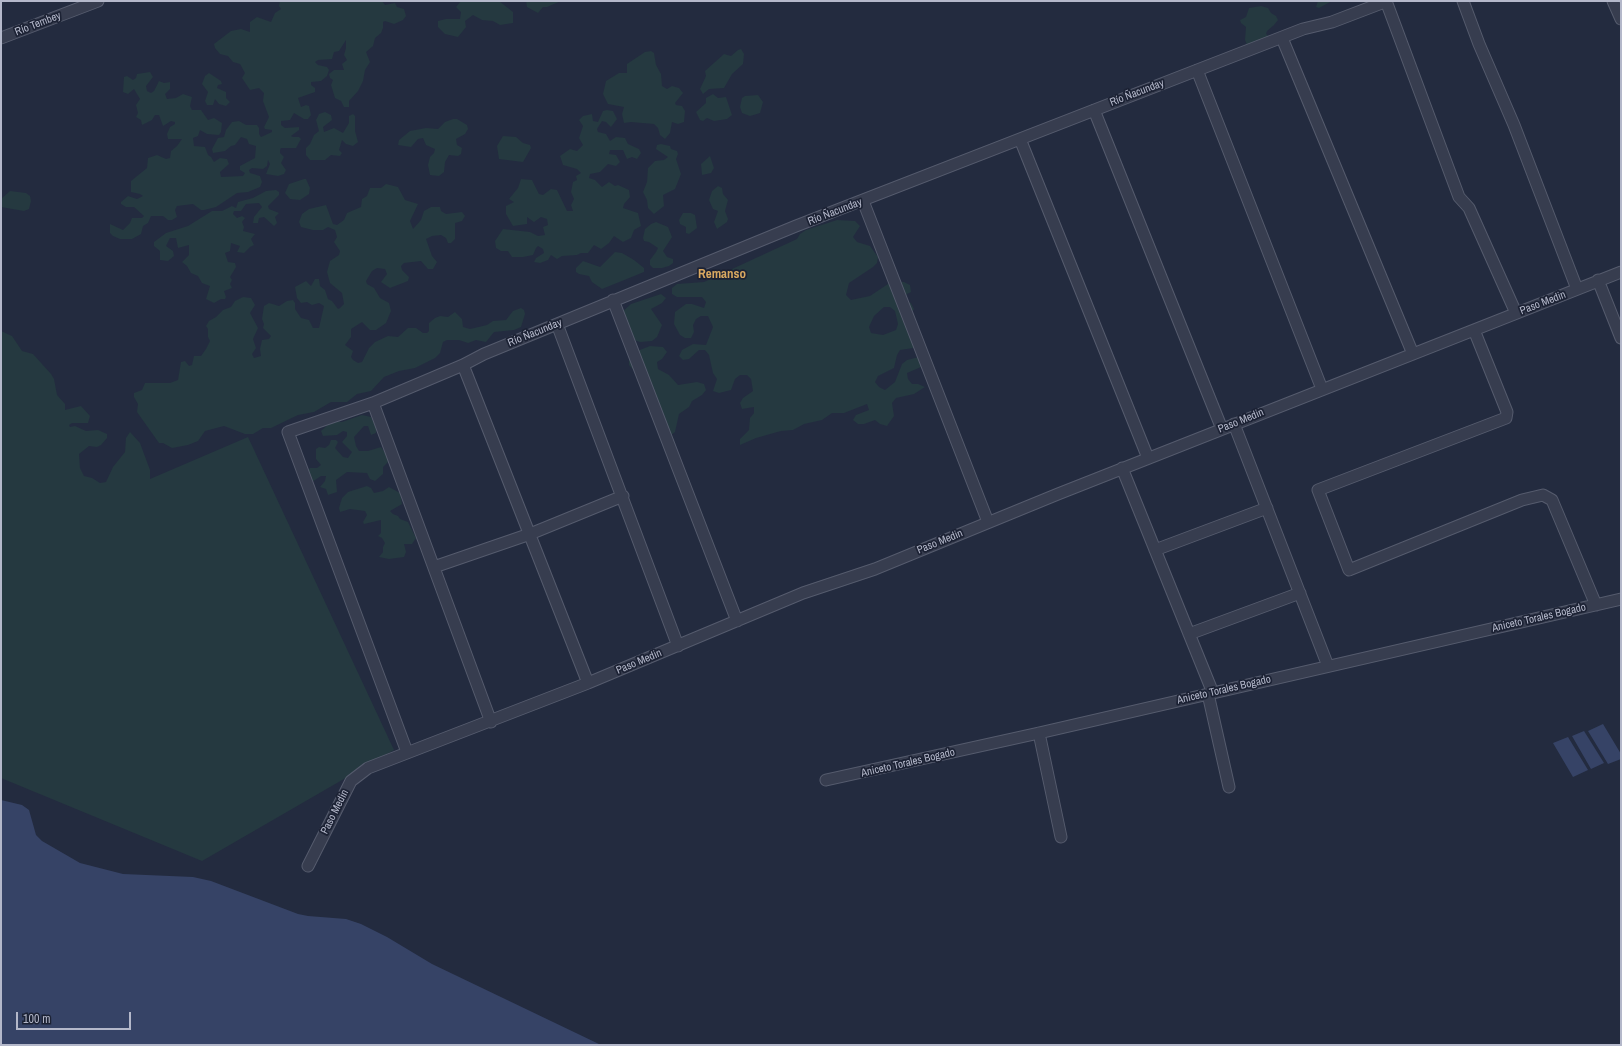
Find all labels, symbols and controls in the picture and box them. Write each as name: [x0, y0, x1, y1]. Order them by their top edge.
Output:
street label: Río Tembey: [13, 9, 63, 39]
street label: Río Ñacunday: [1108, 77, 1166, 109]
street label: Río Ñacunday: [806, 196, 864, 228]
district label: Remanso: [698, 267, 746, 283]
street label: Paso Medin: [1518, 288, 1568, 318]
street label: Río Ñacunday: [506, 316, 564, 350]
street label: Paso Medin: [1216, 406, 1266, 436]
street label: Paso Medin: [915, 527, 965, 557]
street label: Aniceto Torales Bogado: [1491, 601, 1587, 635]
street label: Paso Medin: [614, 647, 664, 677]
street label: Aniceto Torales Bogado: [1176, 673, 1272, 707]
street label: Aniceto Torales Bogado: [860, 746, 956, 780]
street label: Paso Medin: [318, 788, 352, 836]
scale bar: [18, 1004, 133, 1030]
text: 100 m: [23, 1011, 50, 1027]

